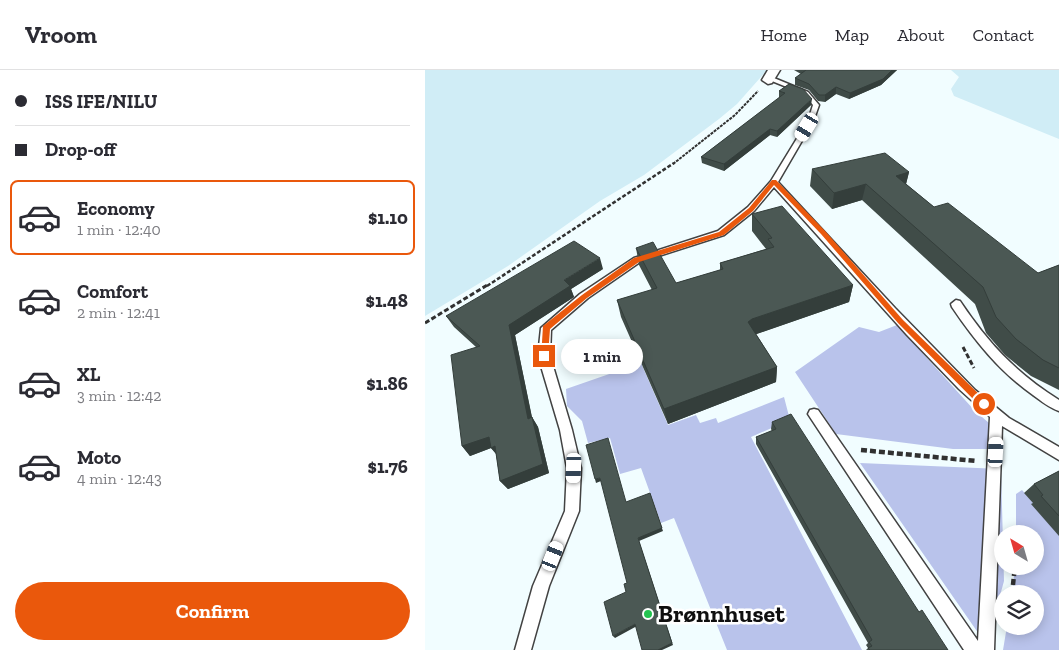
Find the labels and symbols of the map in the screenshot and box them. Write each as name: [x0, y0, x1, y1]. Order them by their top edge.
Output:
car: [792, 110, 821, 144]
callout: 1 min: [561, 338, 644, 374]
route end: [533, 345, 555, 367]
route start: [973, 393, 995, 415]
car: [987, 437, 1004, 467]
car: [565, 453, 582, 483]
north arrow: [994, 525, 1044, 575]
car: [540, 539, 565, 573]
place label: Brønnhuset: [658, 599, 785, 628]
marker: Brønnhuset: [642, 608, 654, 620]

